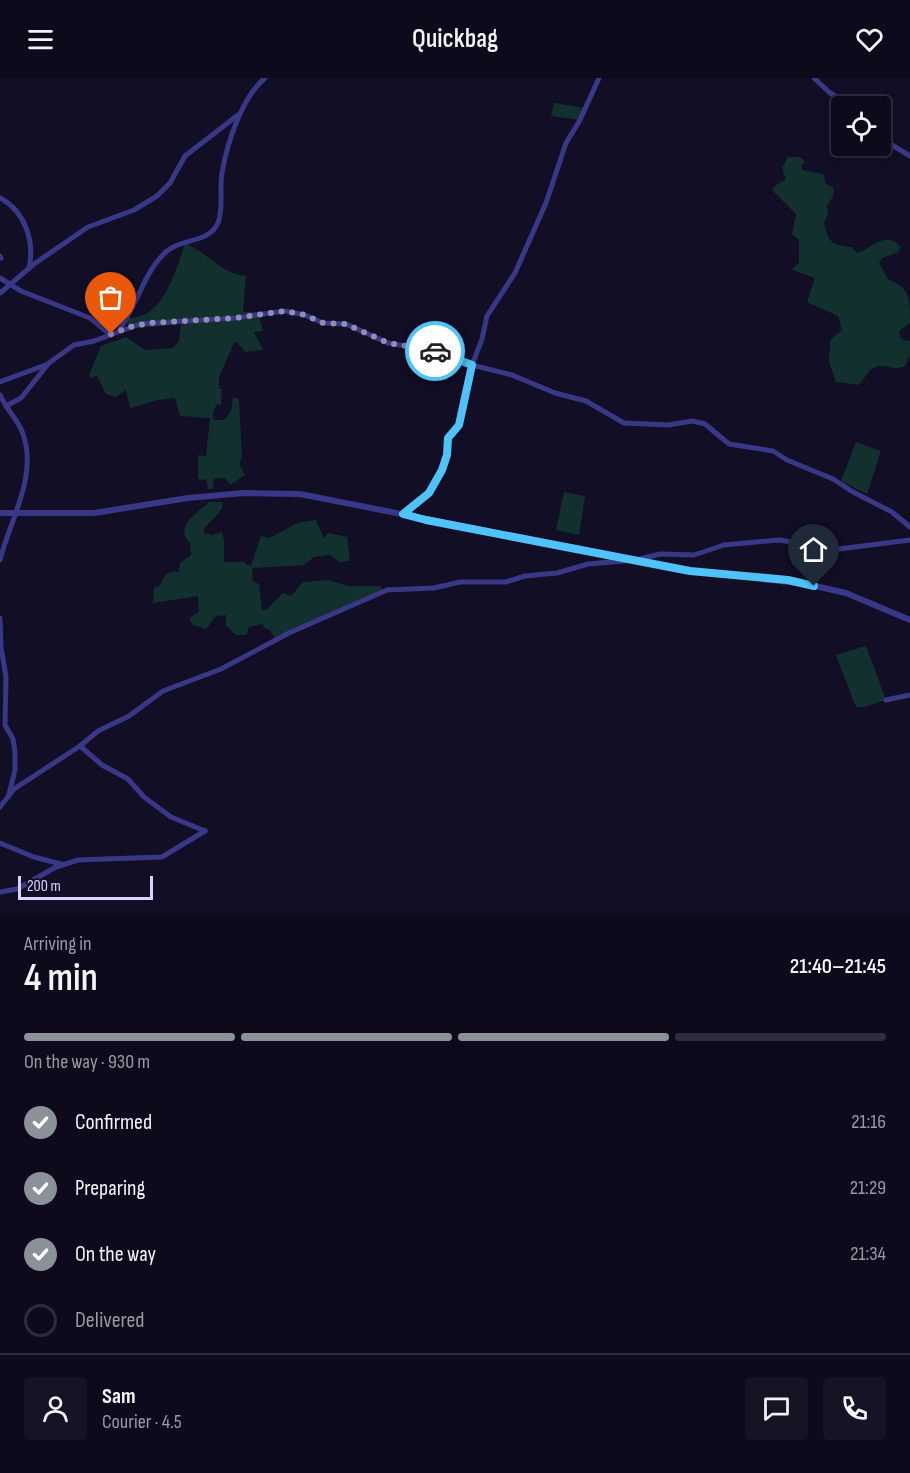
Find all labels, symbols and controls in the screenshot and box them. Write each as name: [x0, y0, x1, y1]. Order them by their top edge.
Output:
icon: menu: [24, 23, 57, 56]
text: Quickbag: [412, 23, 498, 55]
icon: heart: [853, 23, 886, 56]
map controls: [831, 96, 891, 156]
button: locate: [831, 96, 891, 156]
pin: [85, 272, 136, 334]
icon: bag: [94, 281, 127, 314]
courier: [405, 321, 465, 381]
icon: car: [419, 335, 452, 368]
pin: [788, 524, 839, 586]
icon: home: [797, 533, 830, 566]
scale bar: [18, 873, 153, 900]
text: 200 m: [27, 877, 61, 896]
text: Arriving in: [24, 932, 92, 956]
text: 21:40–21:45: [790, 953, 886, 980]
text: 4 min: [24, 955, 98, 1002]
text: On the way · 930 m: [24, 1050, 150, 1074]
icon: check: [24, 1106, 57, 1139]
text: Confirmed: [75, 1109, 152, 1136]
text: 21:16: [851, 1110, 886, 1134]
icon: check: [24, 1172, 57, 1205]
text: Preparing: [75, 1175, 145, 1202]
text: 21:29: [850, 1176, 886, 1200]
icon: check: [24, 1238, 57, 1271]
text: On the way: [75, 1241, 156, 1268]
text: 21:34: [850, 1242, 886, 1266]
text: Delivered: [75, 1307, 144, 1334]
button: person: [24, 1377, 87, 1440]
button: chat: [745, 1377, 808, 1440]
button: phone: [823, 1377, 886, 1440]
text: Sam: [102, 1383, 136, 1410]
text: Courier · 4.5: [102, 1410, 182, 1434]

